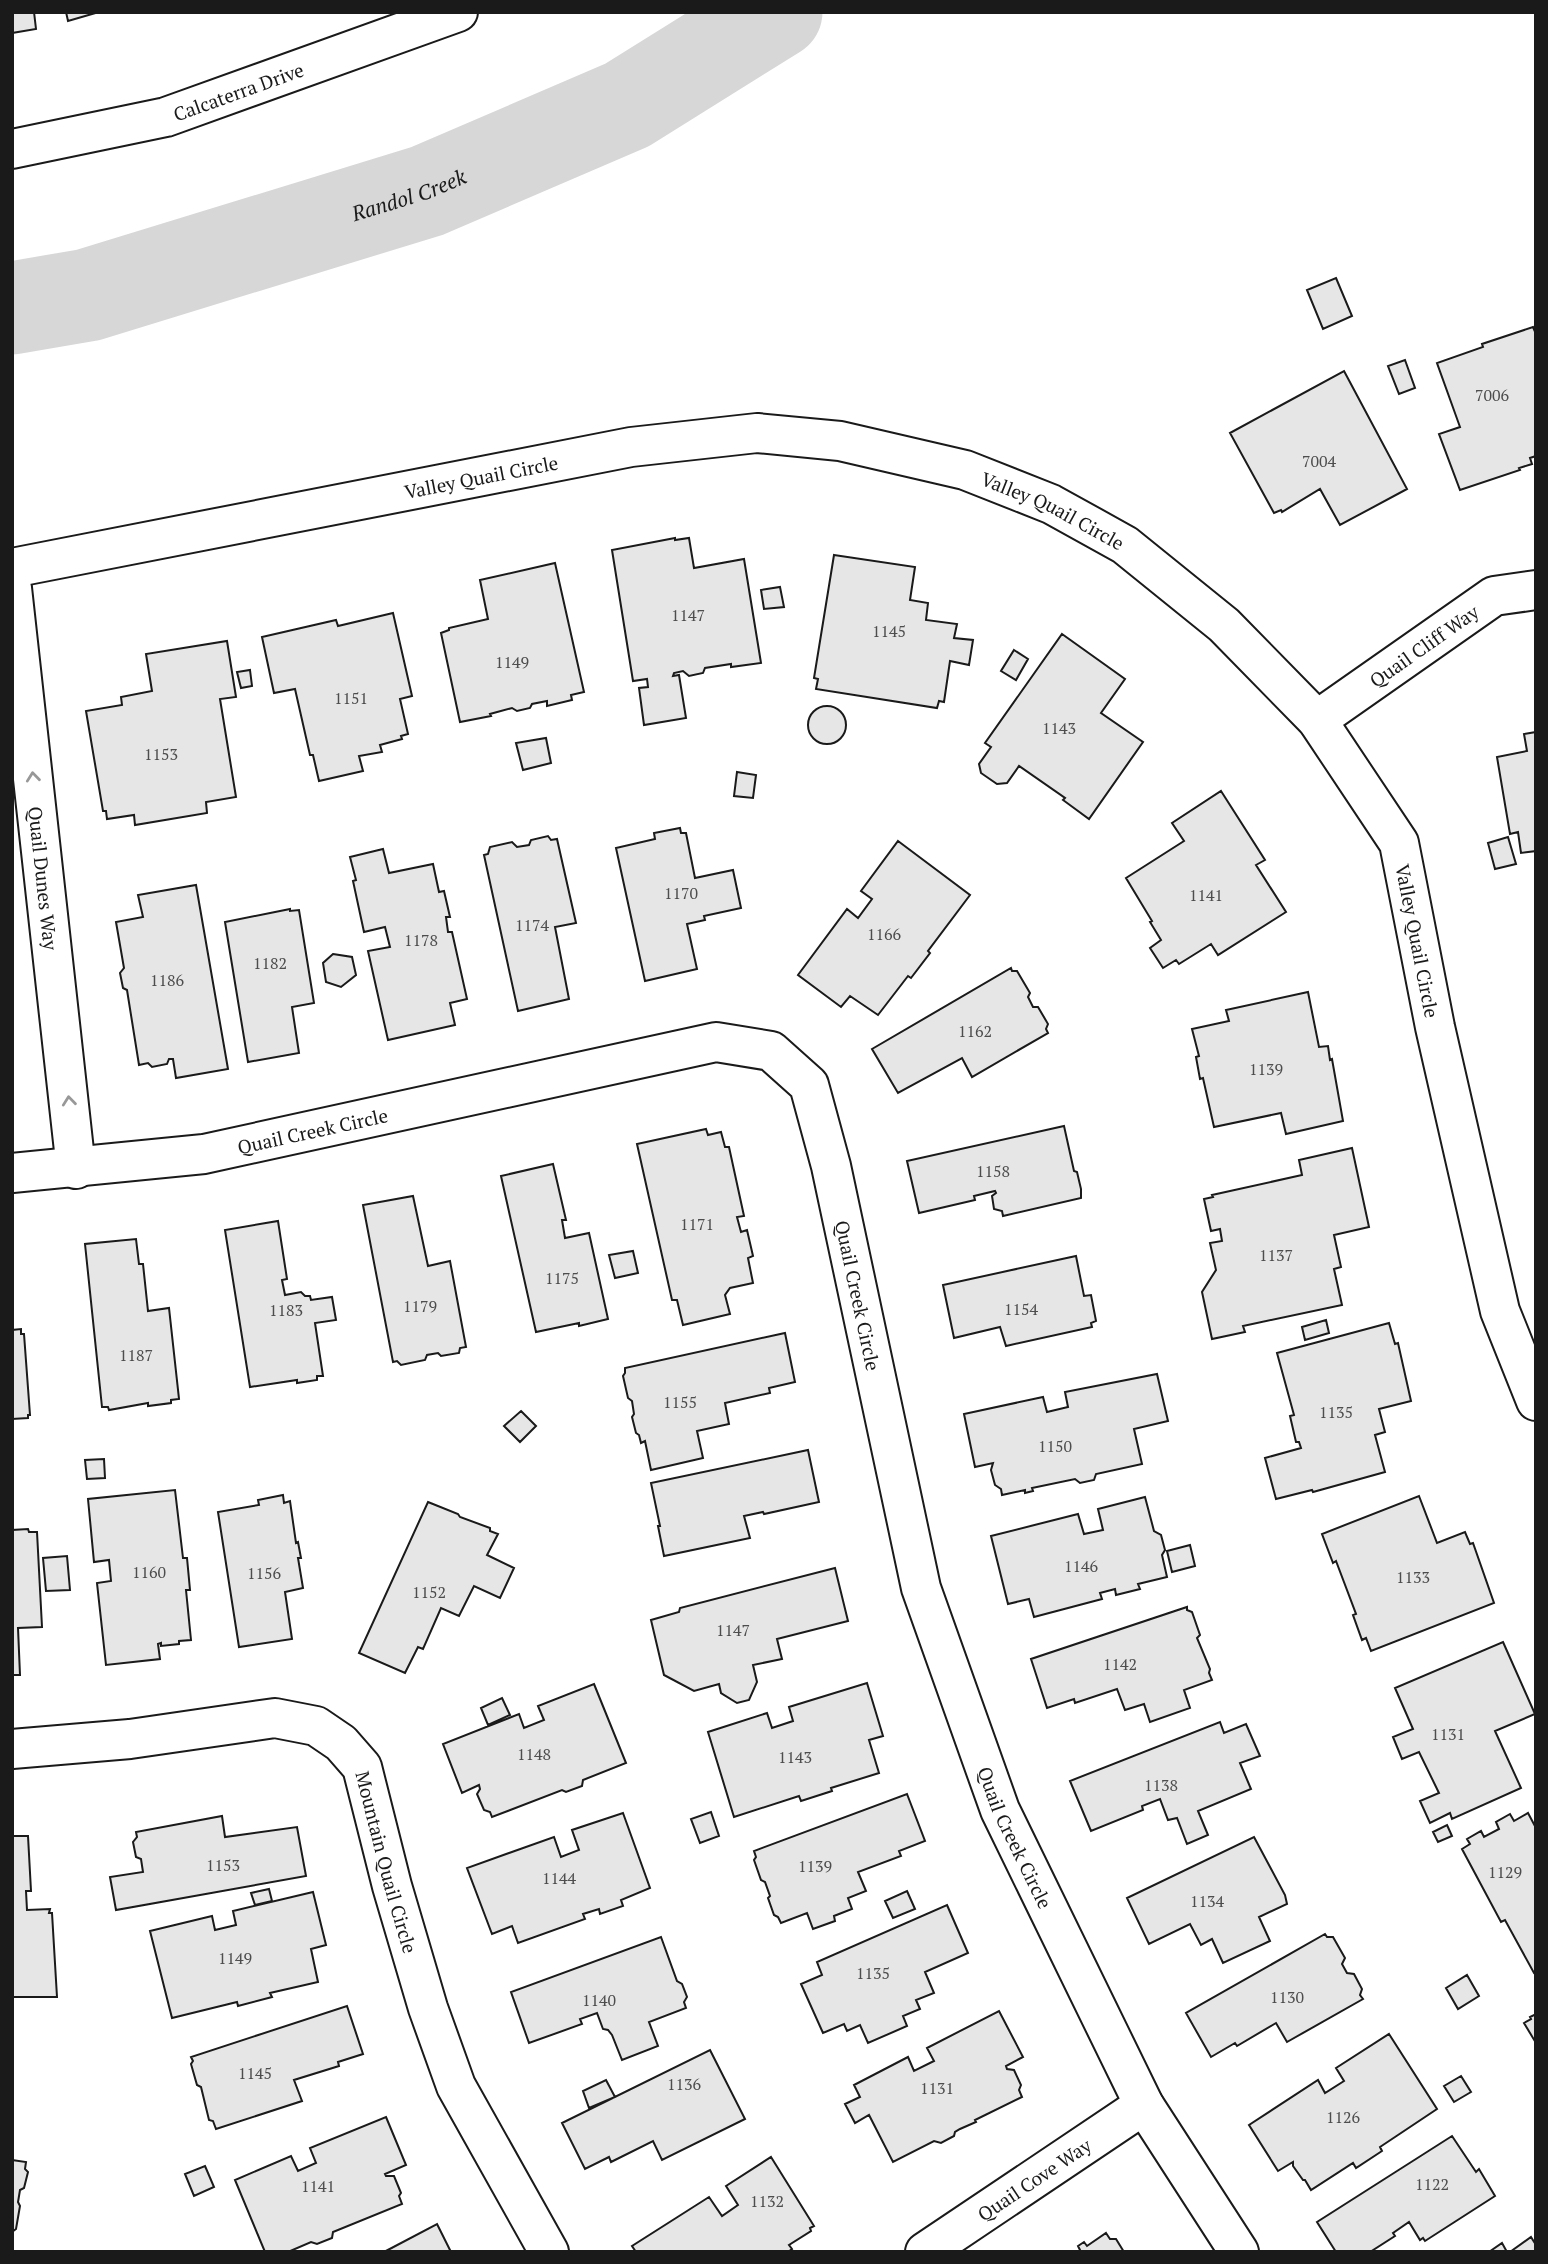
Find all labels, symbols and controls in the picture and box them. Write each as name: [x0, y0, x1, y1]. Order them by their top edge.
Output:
street label: Calcaterra Drive: [170, 56, 307, 126]
water label: Randol Creek: [347, 162, 471, 228]
house number: 7006: [1475, 384, 1510, 406]
street label: Valley Quail Circle: [402, 449, 560, 504]
house number: 7004: [1302, 450, 1337, 472]
street label: Valley Quail Circle: [978, 465, 1129, 555]
street label: Quail Cliff Way: [1364, 598, 1483, 692]
house number: 1147: [671, 604, 705, 626]
house number: 1145: [872, 620, 906, 642]
house number: 1149: [495, 651, 529, 673]
house number: 1151: [334, 687, 368, 709]
house number: 1143: [1042, 717, 1076, 739]
house number: 1153: [144, 743, 178, 765]
one-way arrow: [26, 771, 41, 783]
street label: Quail Dunes Way: [24, 805, 64, 952]
street label: Valley Quail Circle: [1391, 862, 1445, 1020]
house number: 1170: [664, 882, 698, 904]
house number: 1141: [1189, 884, 1223, 906]
house number: 1174: [515, 914, 550, 936]
house number: 1166: [867, 923, 902, 945]
house number: 1178: [404, 929, 438, 951]
house number: 1182: [253, 952, 287, 974]
house number: 1186: [150, 969, 185, 991]
house number: 1162: [958, 1020, 992, 1042]
house number: 1139: [1249, 1058, 1283, 1080]
one-way arrow: [61, 1095, 76, 1107]
street label: Quail Creek Circle: [235, 1102, 390, 1159]
house number: 1158: [976, 1160, 1010, 1182]
house number: 1171: [680, 1213, 714, 1235]
street label: Quail Creek Circle: [830, 1218, 887, 1373]
house number: 1137: [1259, 1244, 1293, 1266]
house number: 1175: [545, 1267, 579, 1289]
house number: 1179: [403, 1295, 437, 1317]
house number: 1154: [1004, 1298, 1039, 1320]
house number: 1183: [269, 1299, 303, 1321]
house number: 1187: [119, 1344, 153, 1366]
house number: 1155: [663, 1391, 697, 1413]
house number: 1135: [1319, 1401, 1353, 1423]
house number: 1150: [1038, 1435, 1072, 1457]
house number: 1146: [1064, 1555, 1099, 1577]
house number: 1160: [132, 1561, 166, 1583]
house number: 1156: [247, 1562, 282, 1584]
house number: 1133: [1396, 1566, 1430, 1588]
house number: 1152: [412, 1581, 446, 1603]
house number: 1147: [716, 1619, 750, 1641]
house number: 1142: [1103, 1653, 1137, 1675]
house number: 1131: [1431, 1723, 1465, 1745]
house number: 1148: [517, 1743, 551, 1765]
house number: 1143: [778, 1746, 812, 1768]
street label: Quail Creek Circle: [973, 1763, 1059, 1912]
street label: Mountain Quail Circle: [351, 1768, 424, 1956]
house number: 1138: [1144, 1774, 1178, 1796]
house number: 1153: [206, 1854, 240, 1876]
house number: 1139: [798, 1855, 832, 1877]
house number: 1129: [1488, 1861, 1522, 1883]
house number: 1144: [542, 1867, 577, 1889]
house number: 1134: [1190, 1890, 1225, 1912]
house number: 1149: [218, 1947, 252, 1969]
house number: 1135: [856, 1962, 890, 1984]
house number: 1130: [1270, 1986, 1304, 2008]
house number: 1140: [582, 1989, 616, 2011]
house number: 1145: [238, 2062, 272, 2084]
house number: 1136: [667, 2073, 702, 2095]
house number: 1131: [920, 2077, 954, 2099]
house number: 1126: [1326, 2106, 1361, 2128]
street label: Quail Cove Way: [972, 2132, 1096, 2226]
house number: 1122: [1415, 2173, 1449, 2195]
house number: 1141: [301, 2175, 335, 2197]
house number: 1132: [750, 2190, 784, 2212]

